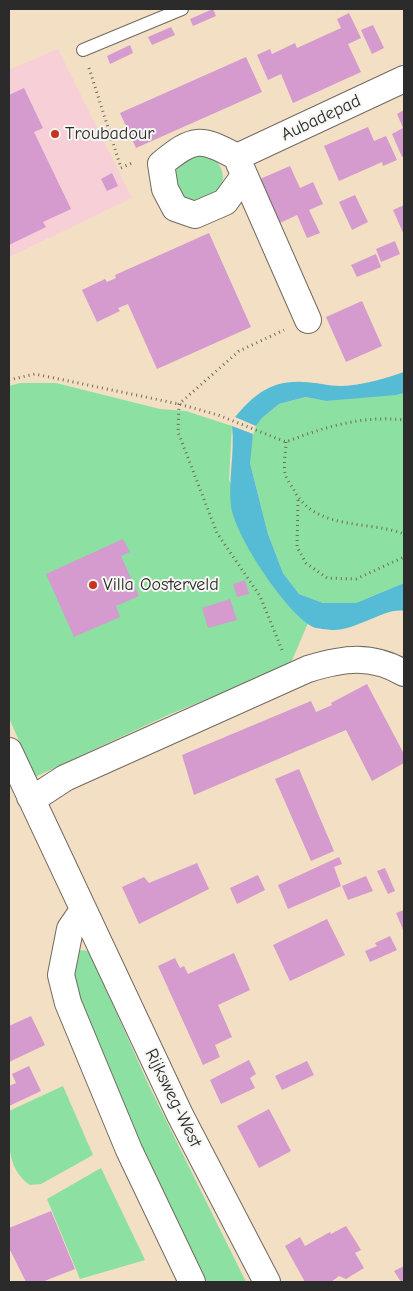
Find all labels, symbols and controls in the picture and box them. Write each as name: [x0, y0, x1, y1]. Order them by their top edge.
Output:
street label: Aubadepad: [278, 90, 364, 146]
place label: Troubadour: [65, 123, 154, 145]
marker: Troubadour: [49, 128, 61, 140]
place label: Villa Oosterveld: [103, 574, 219, 596]
marker: Villa Oosterveld: [87, 579, 99, 591]
street label: Rijksweg-West: [140, 1045, 206, 1151]

